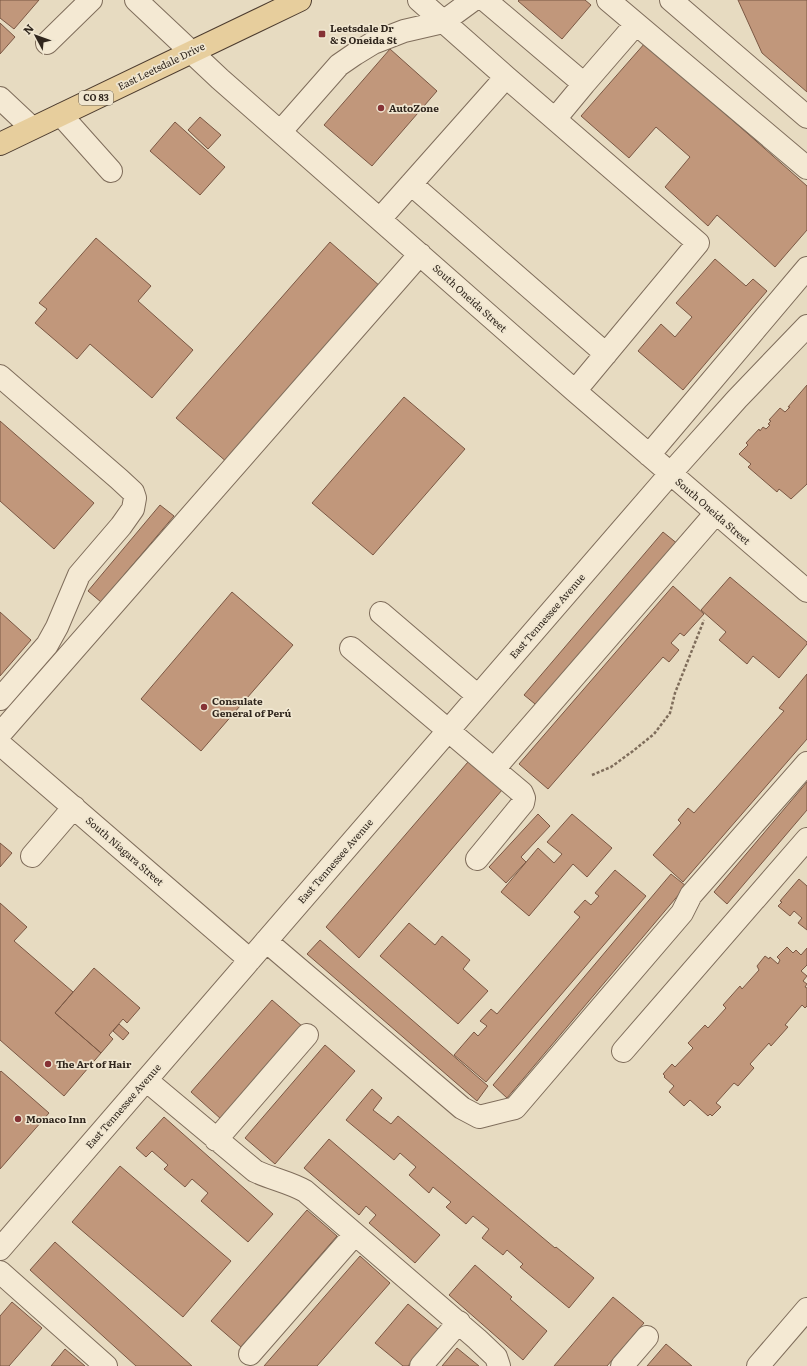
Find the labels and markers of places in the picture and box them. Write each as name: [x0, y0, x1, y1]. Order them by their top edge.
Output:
place label: Leetsdale Dr & S Oneida St: [330, 20, 398, 47]
marker: Leetsdale Dr & S Oneida St: [317, 29, 327, 39]
place label: AutoZone: [389, 100, 439, 115]
marker: AutoZone: [376, 103, 386, 113]
place label: Consulate General of Perú: [212, 693, 291, 720]
marker: Consulate General of Perú: [199, 702, 209, 712]
place label: The Art of Hair: [56, 1056, 132, 1071]
marker: The Art of Hair: [43, 1059, 53, 1069]
place label: Monaco Inn: [26, 1111, 86, 1126]
marker: Monaco Inn: [13, 1114, 23, 1124]

